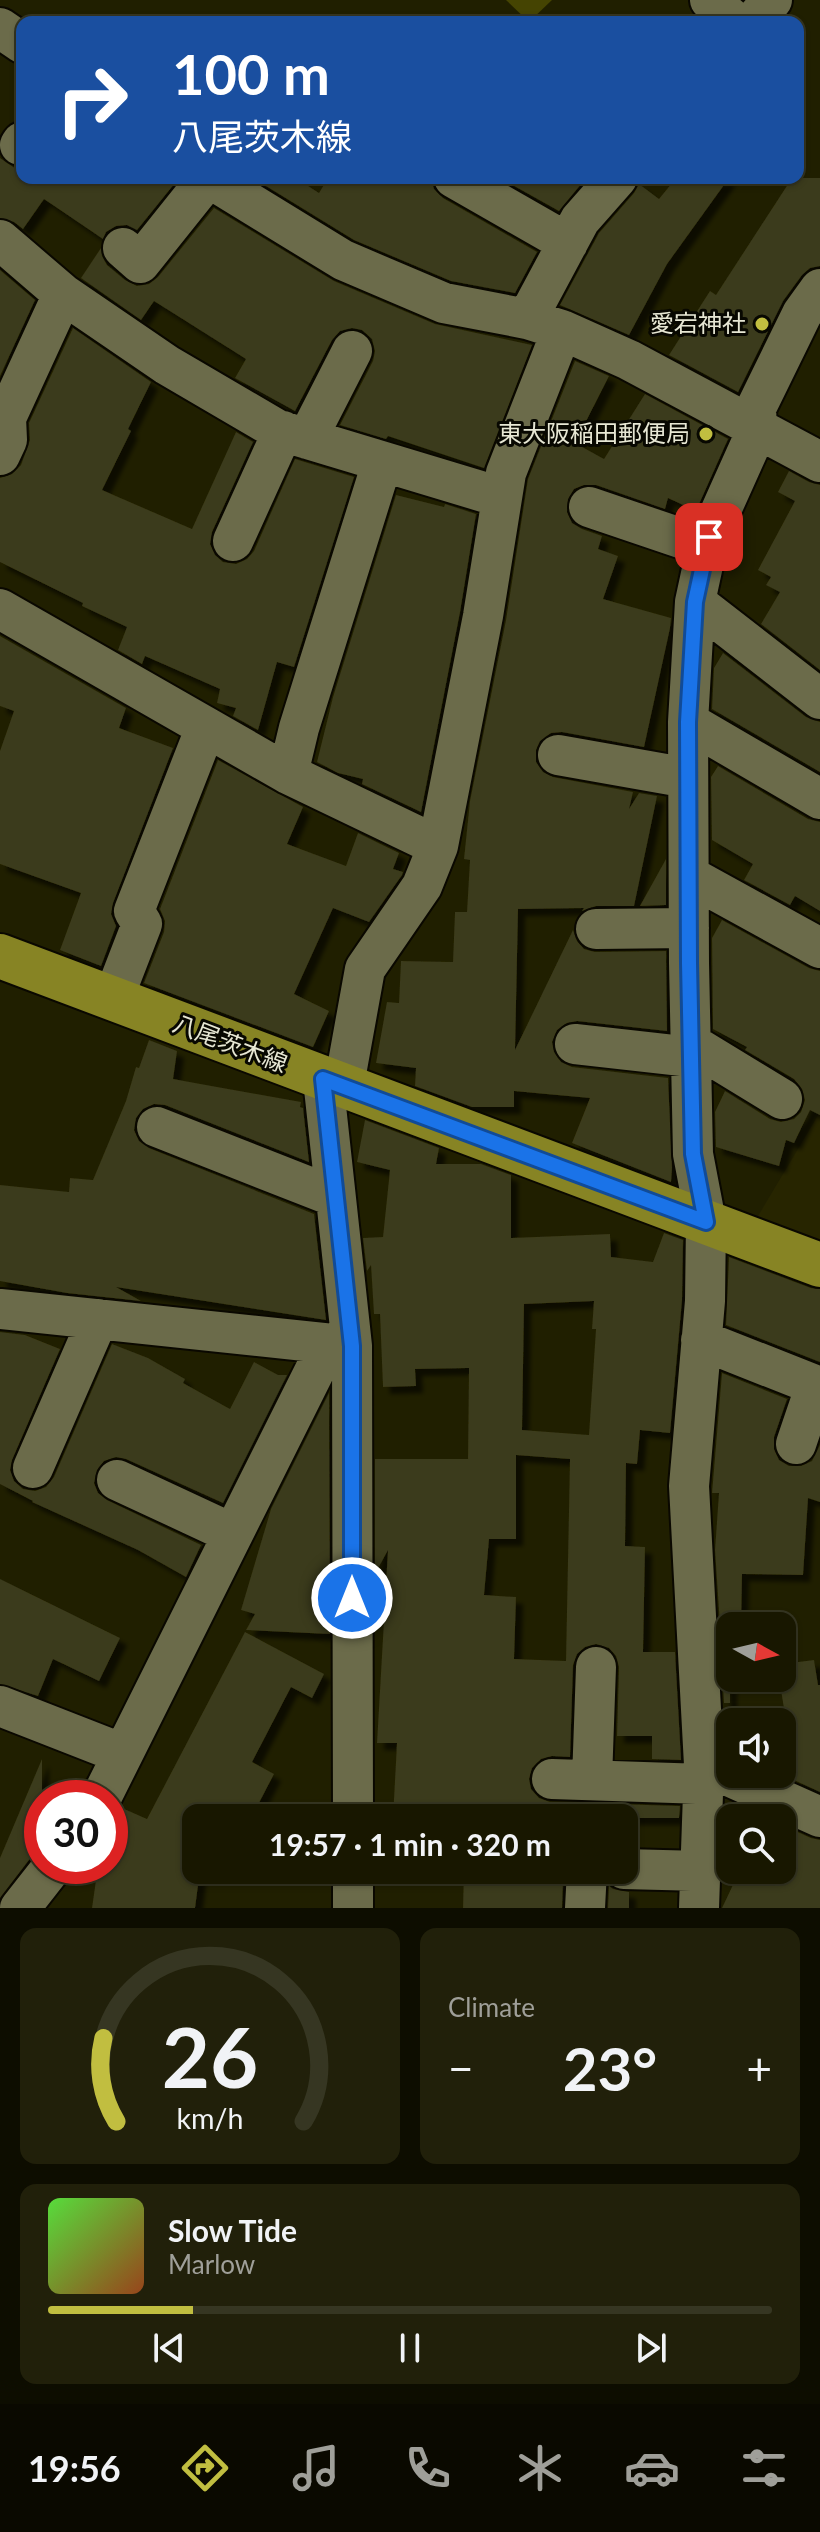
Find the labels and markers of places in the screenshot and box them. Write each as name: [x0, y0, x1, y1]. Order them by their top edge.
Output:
place label: 愛宕神社: [650, 308, 746, 337]
marker: 愛宕神社: [753, 315, 771, 333]
place label: 東大阪稲田郵便局: [498, 418, 690, 447]
marker: 東大阪稲田郵便局: [697, 425, 715, 443]
pin: [675, 503, 743, 571]

